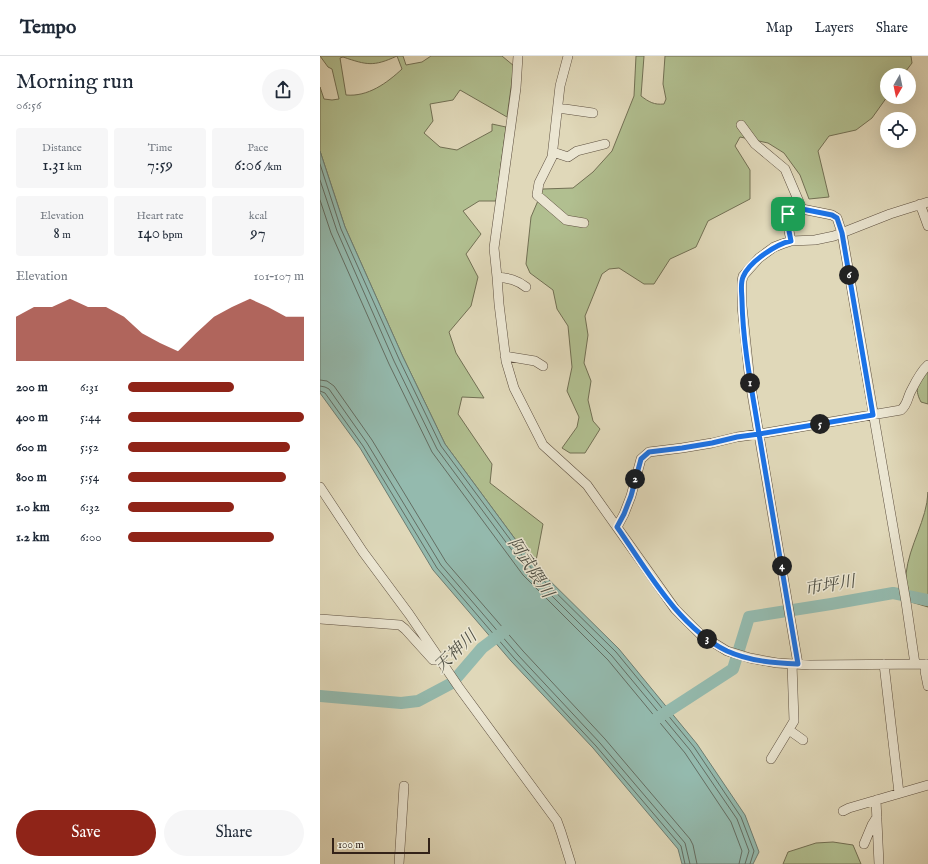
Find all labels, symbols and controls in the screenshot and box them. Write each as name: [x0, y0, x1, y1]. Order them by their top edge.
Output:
text: Tempo: [20, 16, 76, 40]
text: Map: [766, 19, 793, 37]
text: Layers: [815, 19, 854, 37]
text: Share: [876, 19, 908, 37]
text: Morning run: [16, 68, 134, 96]
north arrow: [880, 68, 916, 104]
map controls: [880, 68, 916, 148]
button: share: [262, 69, 304, 111]
text: 06:56: [16, 97, 41, 114]
button: locate: [880, 112, 916, 148]
text: Distance: [42, 141, 82, 155]
text: Time: [148, 141, 172, 155]
text: Pace: [248, 141, 268, 155]
text: 1.31: [42, 155, 65, 176]
text: 7:59: [147, 155, 173, 176]
text: 6:06: [234, 155, 261, 176]
text: km: [65, 160, 82, 174]
text: /km: [261, 160, 282, 174]
pin: [771, 197, 805, 231]
icon: arrive: [777, 203, 799, 225]
text: Elevation: [40, 209, 84, 223]
text: Heart rate: [137, 209, 183, 223]
text: kcal: [249, 209, 267, 223]
text: 8: [53, 223, 60, 244]
text: 140: [137, 223, 160, 244]
text: 97: [250, 223, 266, 244]
text: m: [60, 228, 71, 242]
text: bpm: [160, 228, 183, 242]
pin: 6: [839, 265, 859, 285]
text: Elevation: [16, 268, 68, 285]
text: 101–107 m: [254, 268, 304, 285]
text: 6: [847, 268, 851, 282]
pin: 1: [740, 373, 760, 393]
text: 1: [748, 376, 752, 390]
text: 200 m: [16, 379, 48, 396]
text: 6:31: [80, 379, 99, 396]
text: 400 m: [16, 409, 48, 426]
text: 5:44: [80, 409, 101, 426]
pin: 5: [810, 414, 830, 434]
text: 5: [818, 417, 822, 431]
text: 600 m: [16, 439, 47, 456]
text: 5:52: [80, 439, 99, 456]
text: 800 m: [16, 469, 47, 486]
text: 5:54: [80, 469, 99, 486]
pin: 2: [625, 469, 645, 489]
text: 2: [632, 472, 638, 486]
text: 1.0 km: [16, 499, 50, 516]
text: 6:32: [80, 499, 100, 516]
text: 1.2 km: [16, 529, 50, 546]
text: 6:00: [80, 529, 102, 546]
water label: 阿武隈川: [503, 534, 558, 604]
pin: 4: [772, 556, 792, 576]
text: 4: [779, 559, 785, 573]
water label: 市坪川: [803, 571, 859, 600]
water label: 天神川: [430, 625, 483, 677]
pin: 3: [697, 629, 717, 649]
text: 3: [705, 632, 709, 646]
button: Save: [16, 810, 156, 856]
button: Share: [164, 810, 304, 856]
scale bar: [332, 836, 430, 855]
text: 100 m: [338, 838, 364, 852]

